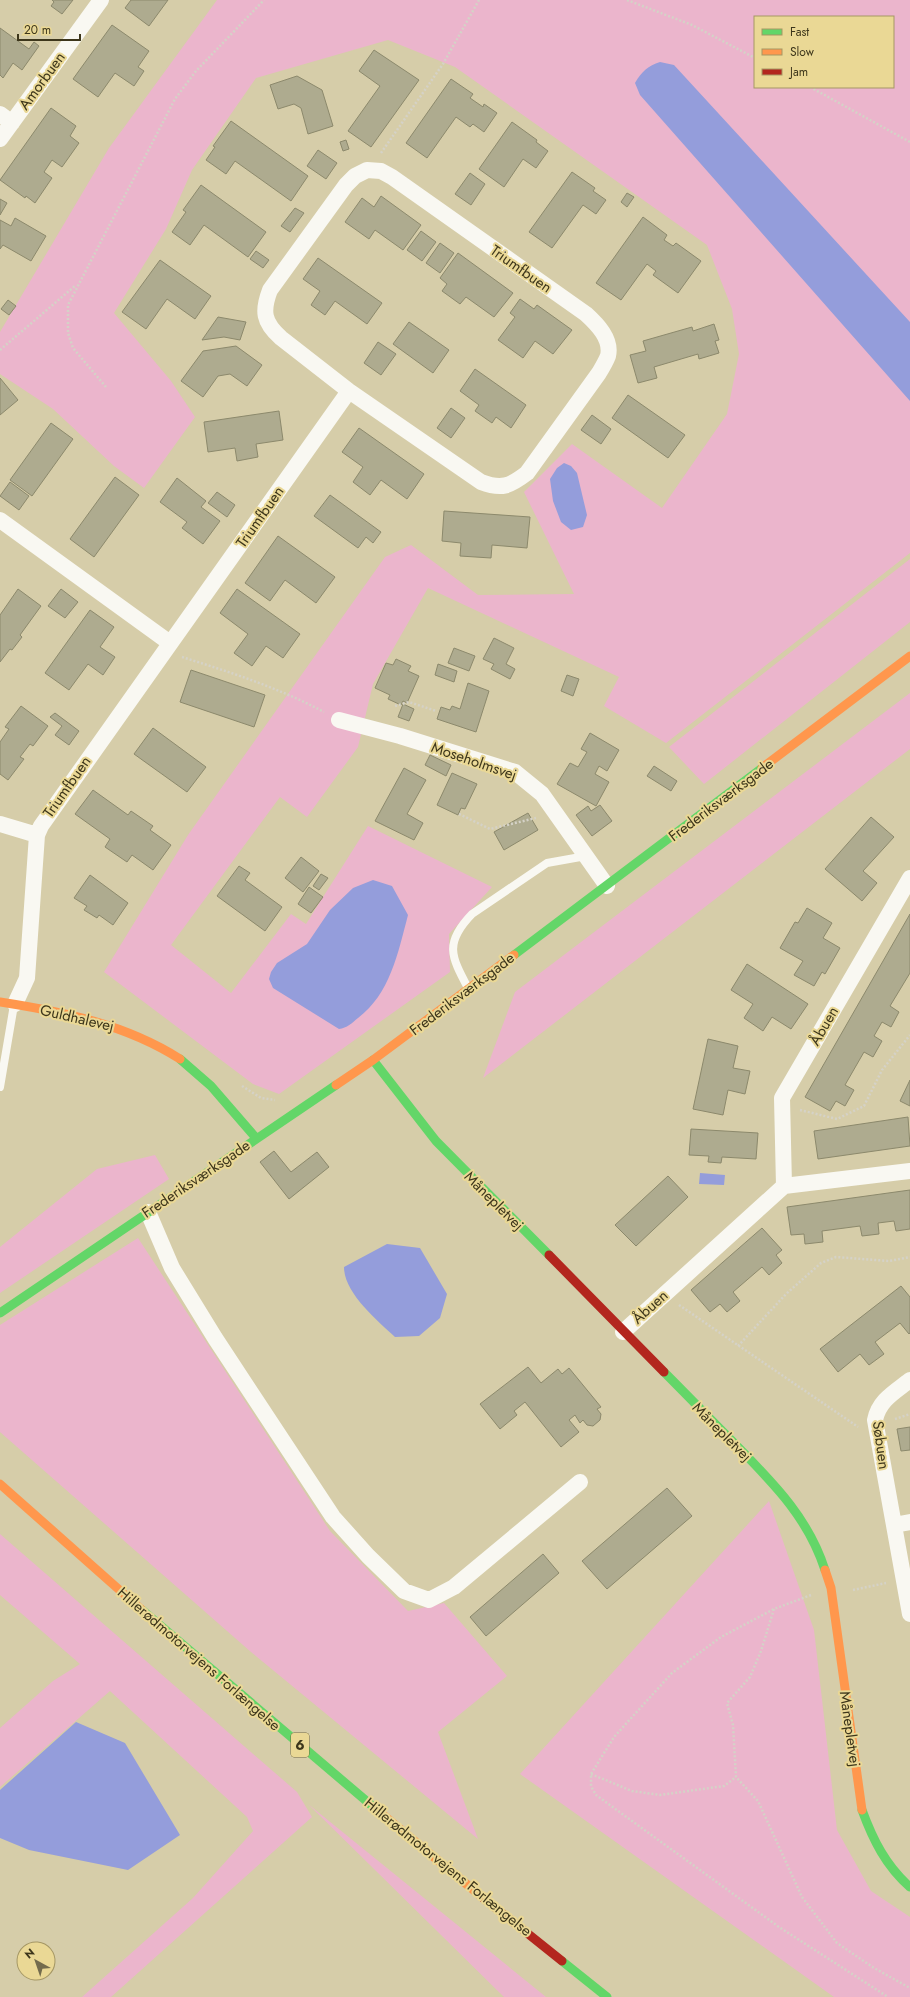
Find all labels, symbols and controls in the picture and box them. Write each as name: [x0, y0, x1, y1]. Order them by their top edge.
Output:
scale bar: [18, 16, 80, 42]
legend: [754, 16, 894, 88]
text: 20 m: [24, 21, 51, 39]
text: Fast: [790, 23, 809, 41]
text: Slow: [790, 43, 815, 61]
street label: Amorbuen: [13, 47, 71, 115]
text: Jam: [788, 63, 808, 81]
street label: Triumfbuen: [486, 240, 556, 298]
street label: Triumfbuen: [231, 482, 289, 552]
street label: Moseholmsvej: [428, 736, 520, 786]
street label: Triumfbuen: [38, 752, 96, 822]
street label: Frederiksværksgade: [664, 753, 778, 847]
street label: Frederiksværksgade: [405, 947, 519, 1041]
street label: Guldhalevej: [38, 999, 116, 1037]
street label: Åbuen: [804, 1002, 844, 1050]
street label: Frederiksværksgade: [137, 1134, 255, 1224]
street label: Månepletvej: [459, 1166, 529, 1236]
street label: Åbuen: [627, 1285, 673, 1329]
street label: Månepletvej: [687, 1397, 757, 1467]
street label: Søbuen: [867, 1419, 895, 1471]
street label: Hillerødmotorvejens Forlængelse: [113, 1582, 286, 1736]
street label: Månepletvej: [834, 1690, 866, 1768]
road number: 6: [291, 1733, 309, 1757]
street label: Hillerødmotorvejens Forlængelse: [359, 1792, 537, 1942]
north arrow: [16, 1941, 56, 1981]
text: N: [21, 1944, 38, 1962]

